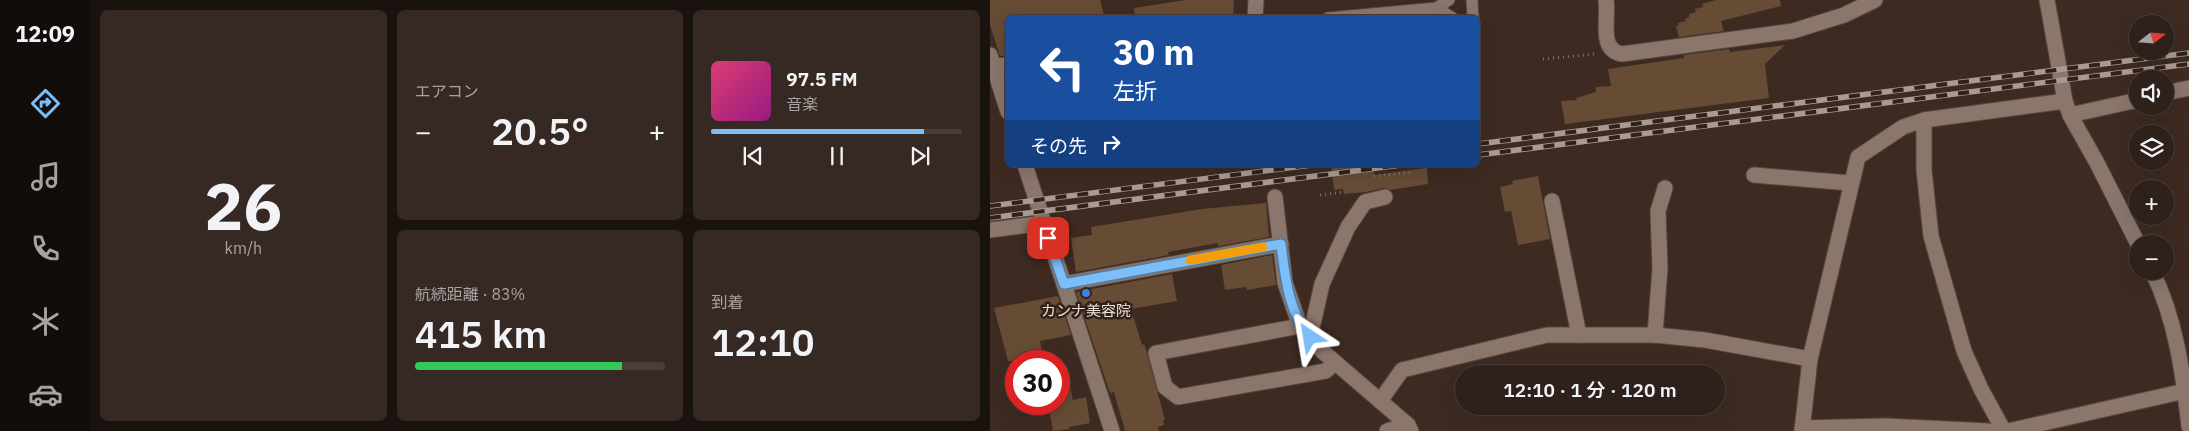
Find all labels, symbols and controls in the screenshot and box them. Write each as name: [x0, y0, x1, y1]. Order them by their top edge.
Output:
north arrow: [2129, 15, 2174, 60]
map controls: [2129, 15, 2174, 280]
text: 12:09: [15, 19, 75, 48]
text: 30 m: [1113, 29, 1195, 75]
icon: left: [1030, 35, 1095, 100]
text: 97.5 FM: [786, 67, 858, 91]
button: sound: [2129, 70, 2174, 115]
text: 左折: [1113, 76, 1157, 105]
text: エアコン: [415, 81, 479, 101]
icon: directions: [28, 86, 63, 121]
text: 音楽: [786, 94, 818, 114]
text: 20.5°: [491, 106, 589, 155]
text: −: [415, 113, 431, 150]
text: +: [649, 113, 665, 150]
button: layers: [2129, 125, 2174, 170]
icon: right: [1097, 130, 1125, 158]
text: その先: [1030, 134, 1087, 158]
icon: previous: [739, 142, 767, 170]
icon: pause: [823, 142, 851, 170]
icon: next: [906, 142, 934, 170]
icon: music: [28, 159, 63, 194]
text: 26: [204, 163, 282, 248]
button: +: [2129, 180, 2174, 225]
pin: [1027, 217, 1069, 259]
icon: arrive: [1034, 224, 1062, 252]
icon: phone: [28, 231, 63, 266]
button: −: [2129, 235, 2174, 280]
text: km/h: [225, 238, 262, 258]
text: 航続距離 · 83%: [415, 284, 525, 304]
marker: カンナ美容院: [1080, 287, 1092, 299]
text: 到着: [711, 292, 743, 312]
place label: カンナ美容院: [1041, 301, 1131, 320]
icon: climate: [28, 304, 63, 339]
text: 415 km: [415, 309, 547, 358]
position arrow: [1283, 310, 1335, 362]
text: 12:10: [711, 317, 815, 366]
speed limit sign: 30: [1005, 350, 1070, 415]
icon: car: [28, 377, 63, 412]
text: 12:10 · 1 分 · 120 m: [1503, 378, 1677, 402]

